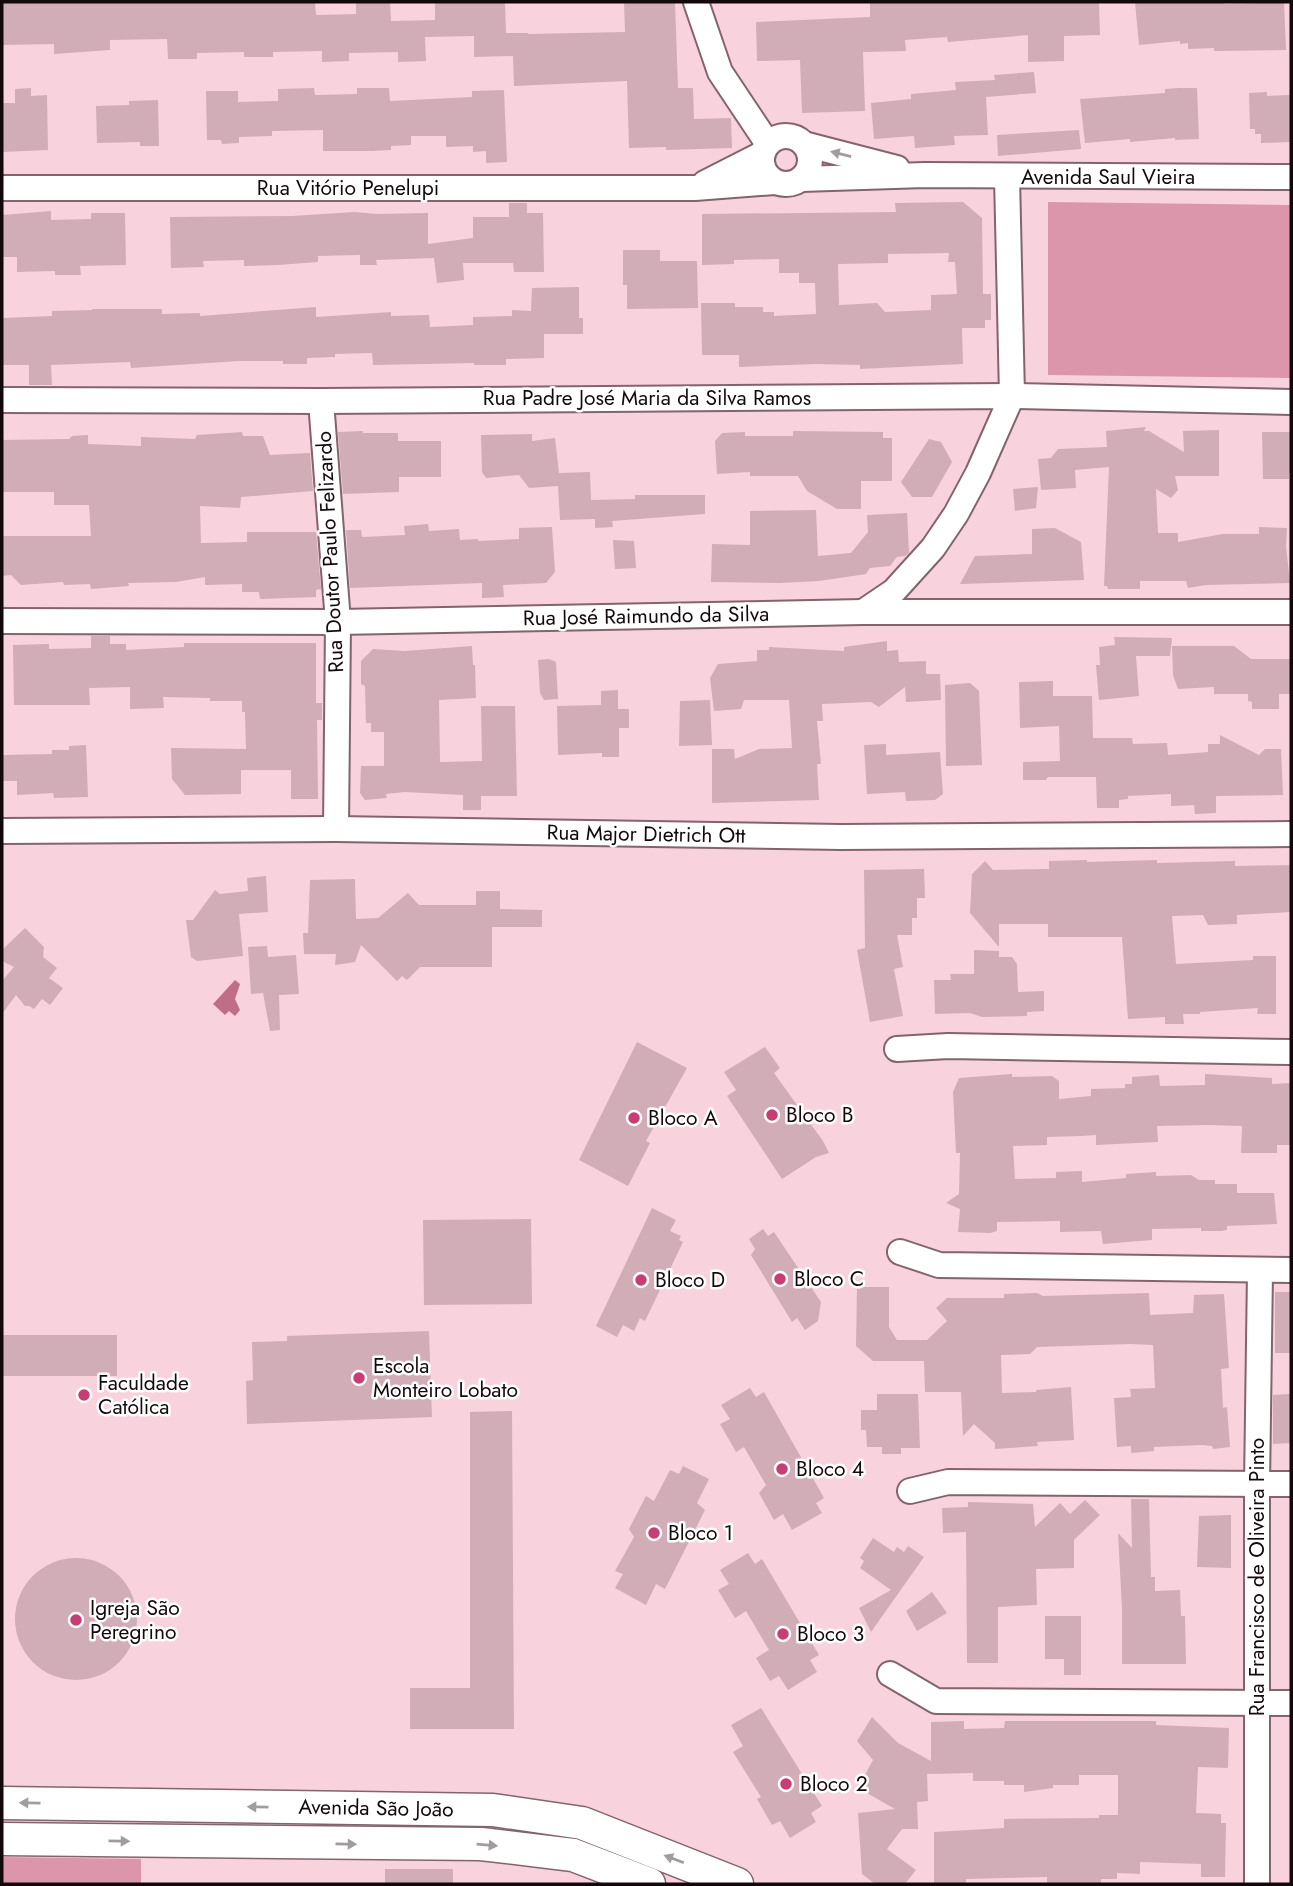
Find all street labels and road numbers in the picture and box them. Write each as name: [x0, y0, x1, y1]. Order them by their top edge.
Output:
street label: Avenida Saul Vieira: [1021, 162, 1195, 192]
street label: Rua Vitório Penelupi: [257, 173, 439, 203]
street label: Rua Padre José Maria da Silva Ramos: [483, 383, 811, 413]
street label: Rua Doutor Paulo Felizardo: [309, 430, 351, 674]
street label: Rua José Raimundo da Silva: [523, 599, 769, 633]
street label: Rua Major Dietrich Ott: [546, 817, 746, 851]
street label: Rua Francisco de Oliveira Pinto: [1242, 1438, 1272, 1716]
street label: Avenida São João: [298, 1792, 454, 1824]

